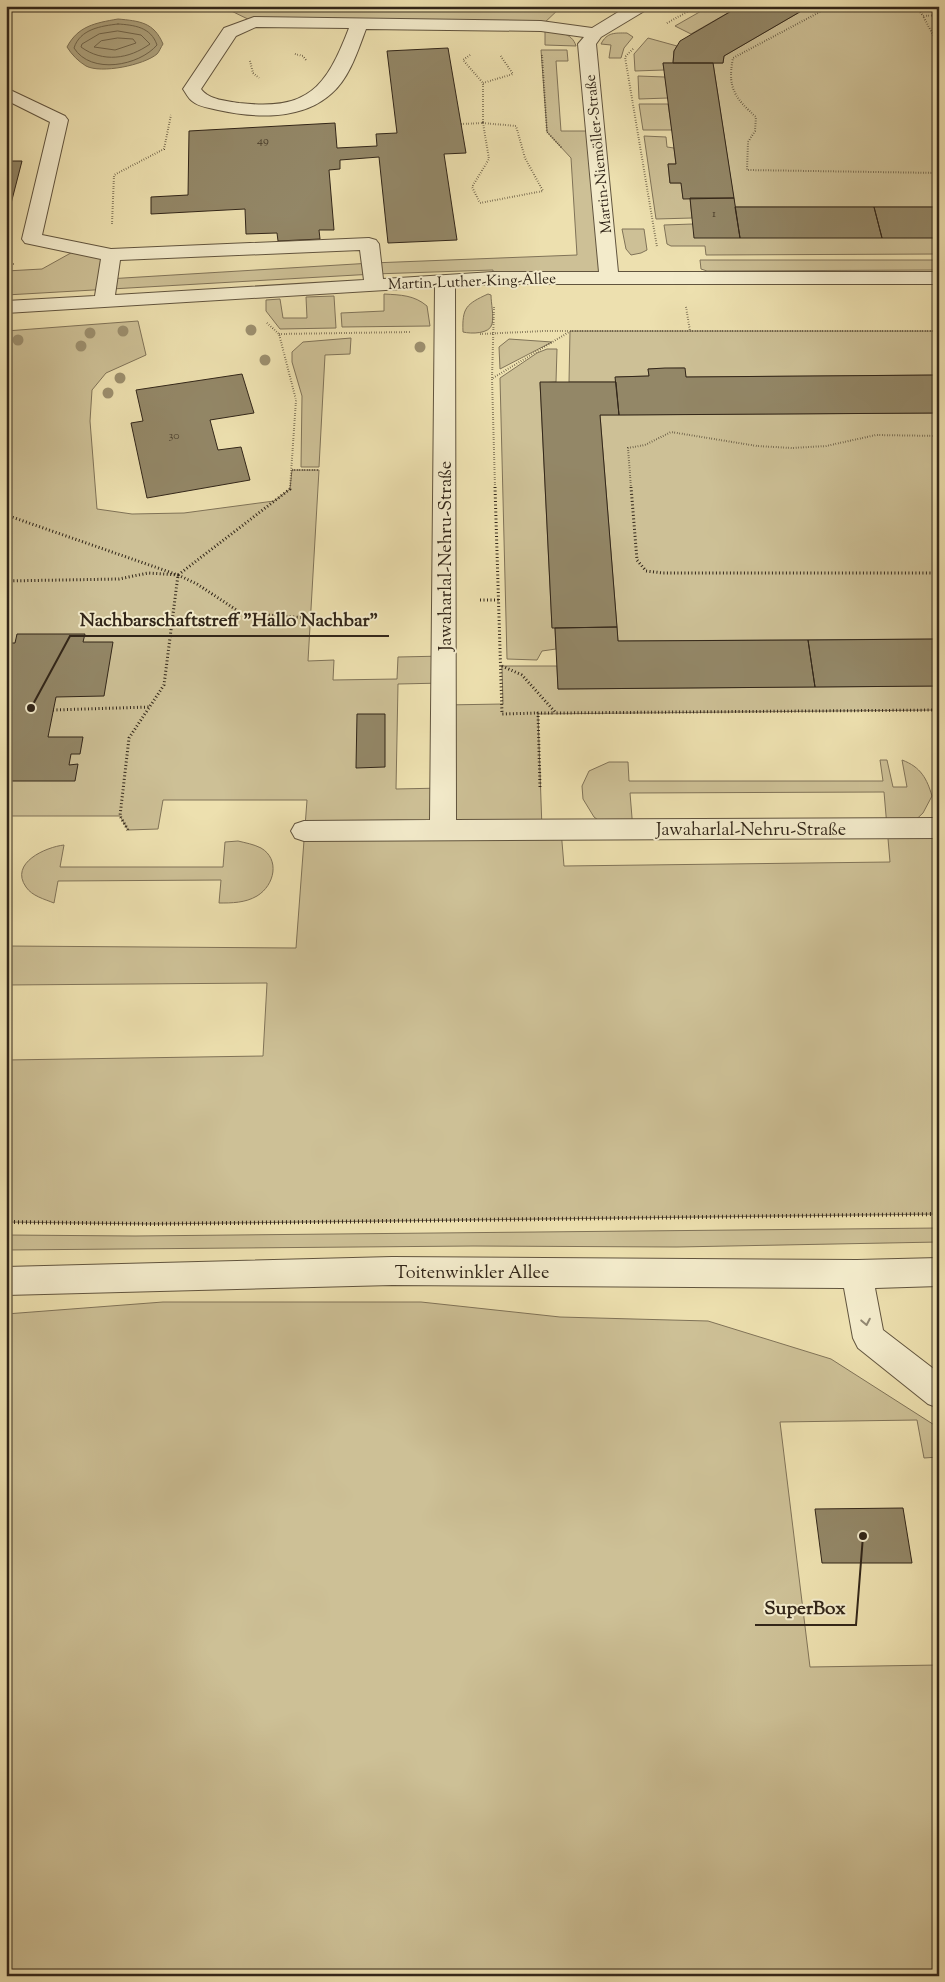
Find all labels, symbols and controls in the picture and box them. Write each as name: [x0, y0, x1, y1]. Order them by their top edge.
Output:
street label: Martin-Niemöller-Straße: [581, 73, 618, 235]
house number: 49: [257, 132, 269, 150]
house number: 1: [712, 205, 716, 223]
street label: Martin-Luther-King-Allee: [388, 269, 557, 296]
house number: 30: [168, 427, 180, 445]
street label: Jawaharlal-Nehru-Straße: [434, 461, 460, 652]
callout: Nachbarschaftstreff "Hallo Nachbar": [70, 602, 389, 636]
text: Nachbarschaftstreff "Hallo Nachbar": [80, 608, 378, 635]
street label: Jawaharlal-Nehru-Straße: [655, 818, 846, 844]
street label: Toitenwinkler Allee: [395, 1261, 549, 1287]
one-way arrow: [861, 1317, 871, 1326]
callout: SuperBox: [755, 1591, 856, 1625]
text: SuperBox: [764, 1596, 846, 1623]

